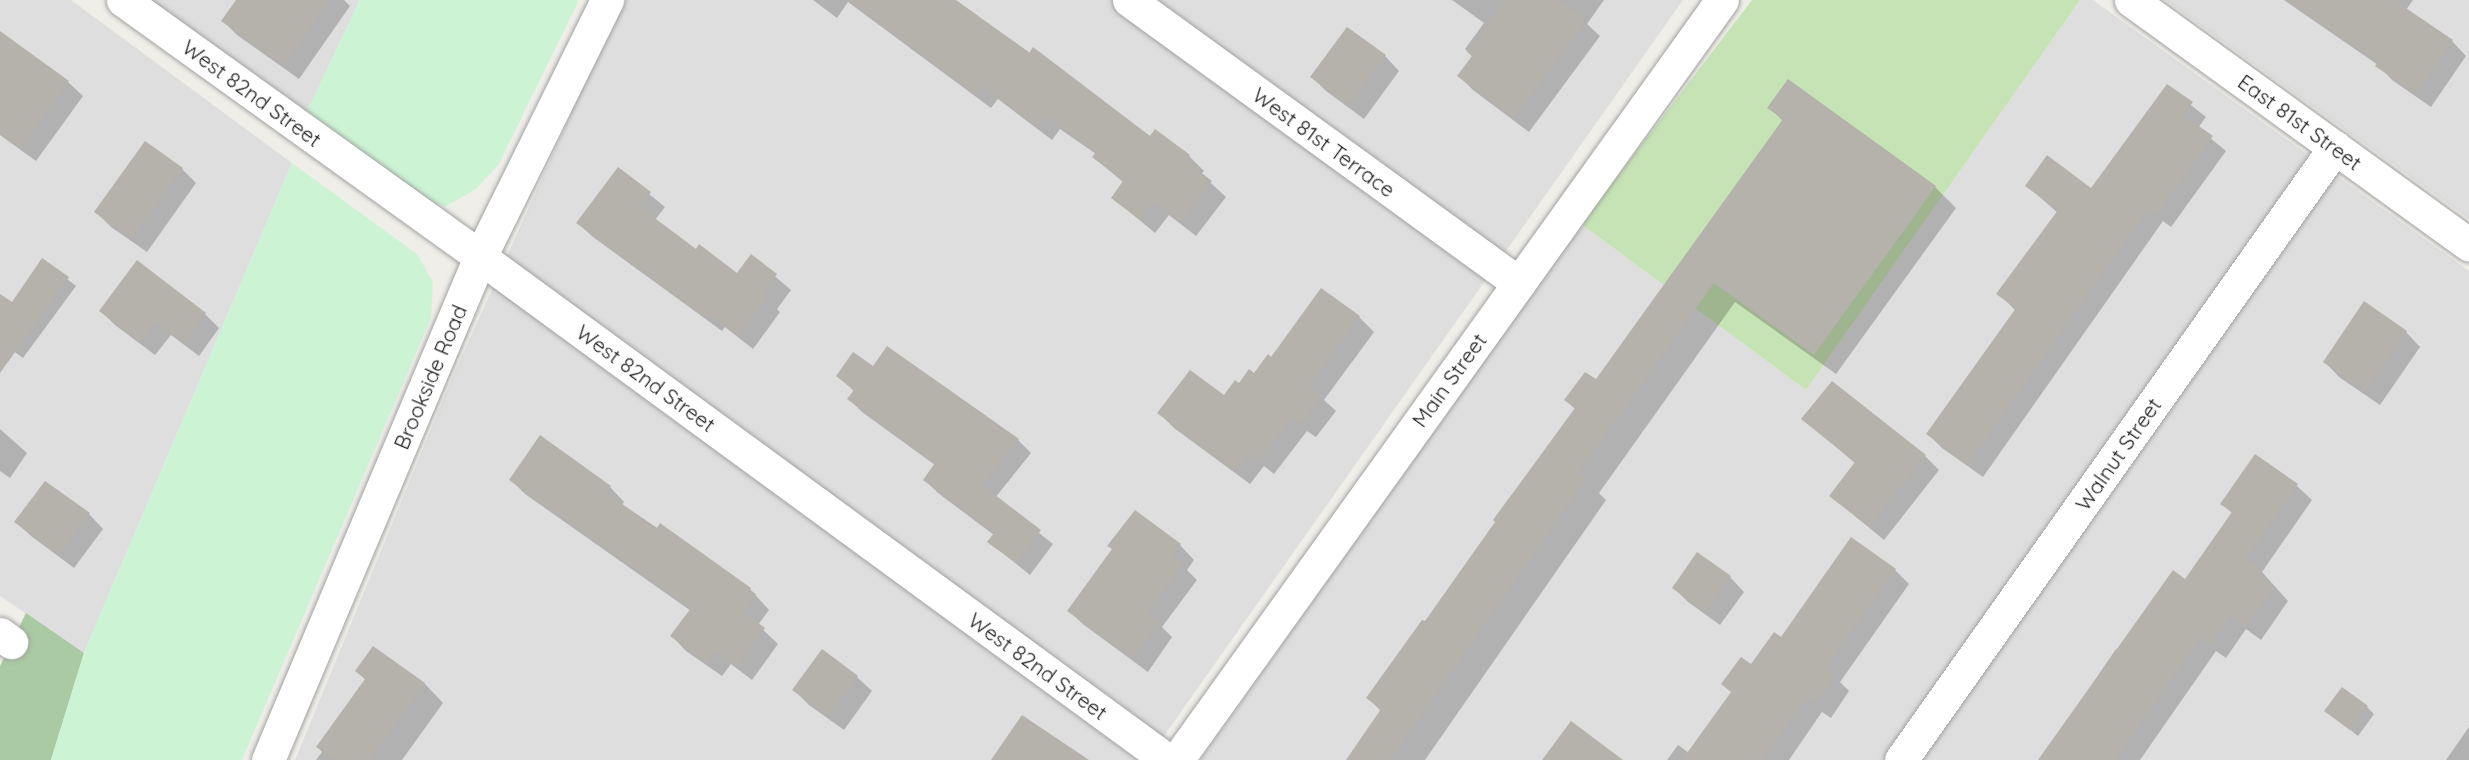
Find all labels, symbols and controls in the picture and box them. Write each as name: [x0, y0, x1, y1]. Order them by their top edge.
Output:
street label: West 82nd Street: [178, 34, 326, 152]
street label: East 81st Street: [2233, 69, 2367, 175]
street label: West 81st Terrace: [1248, 82, 1400, 202]
street label: Brookside Road: [388, 301, 472, 453]
street label: West 82nd Street: [572, 319, 720, 437]
street label: Main Street: [1407, 328, 1491, 432]
street label: Walnut Street: [2070, 393, 2166, 515]
street label: West 82nd Street: [964, 607, 1112, 725]

